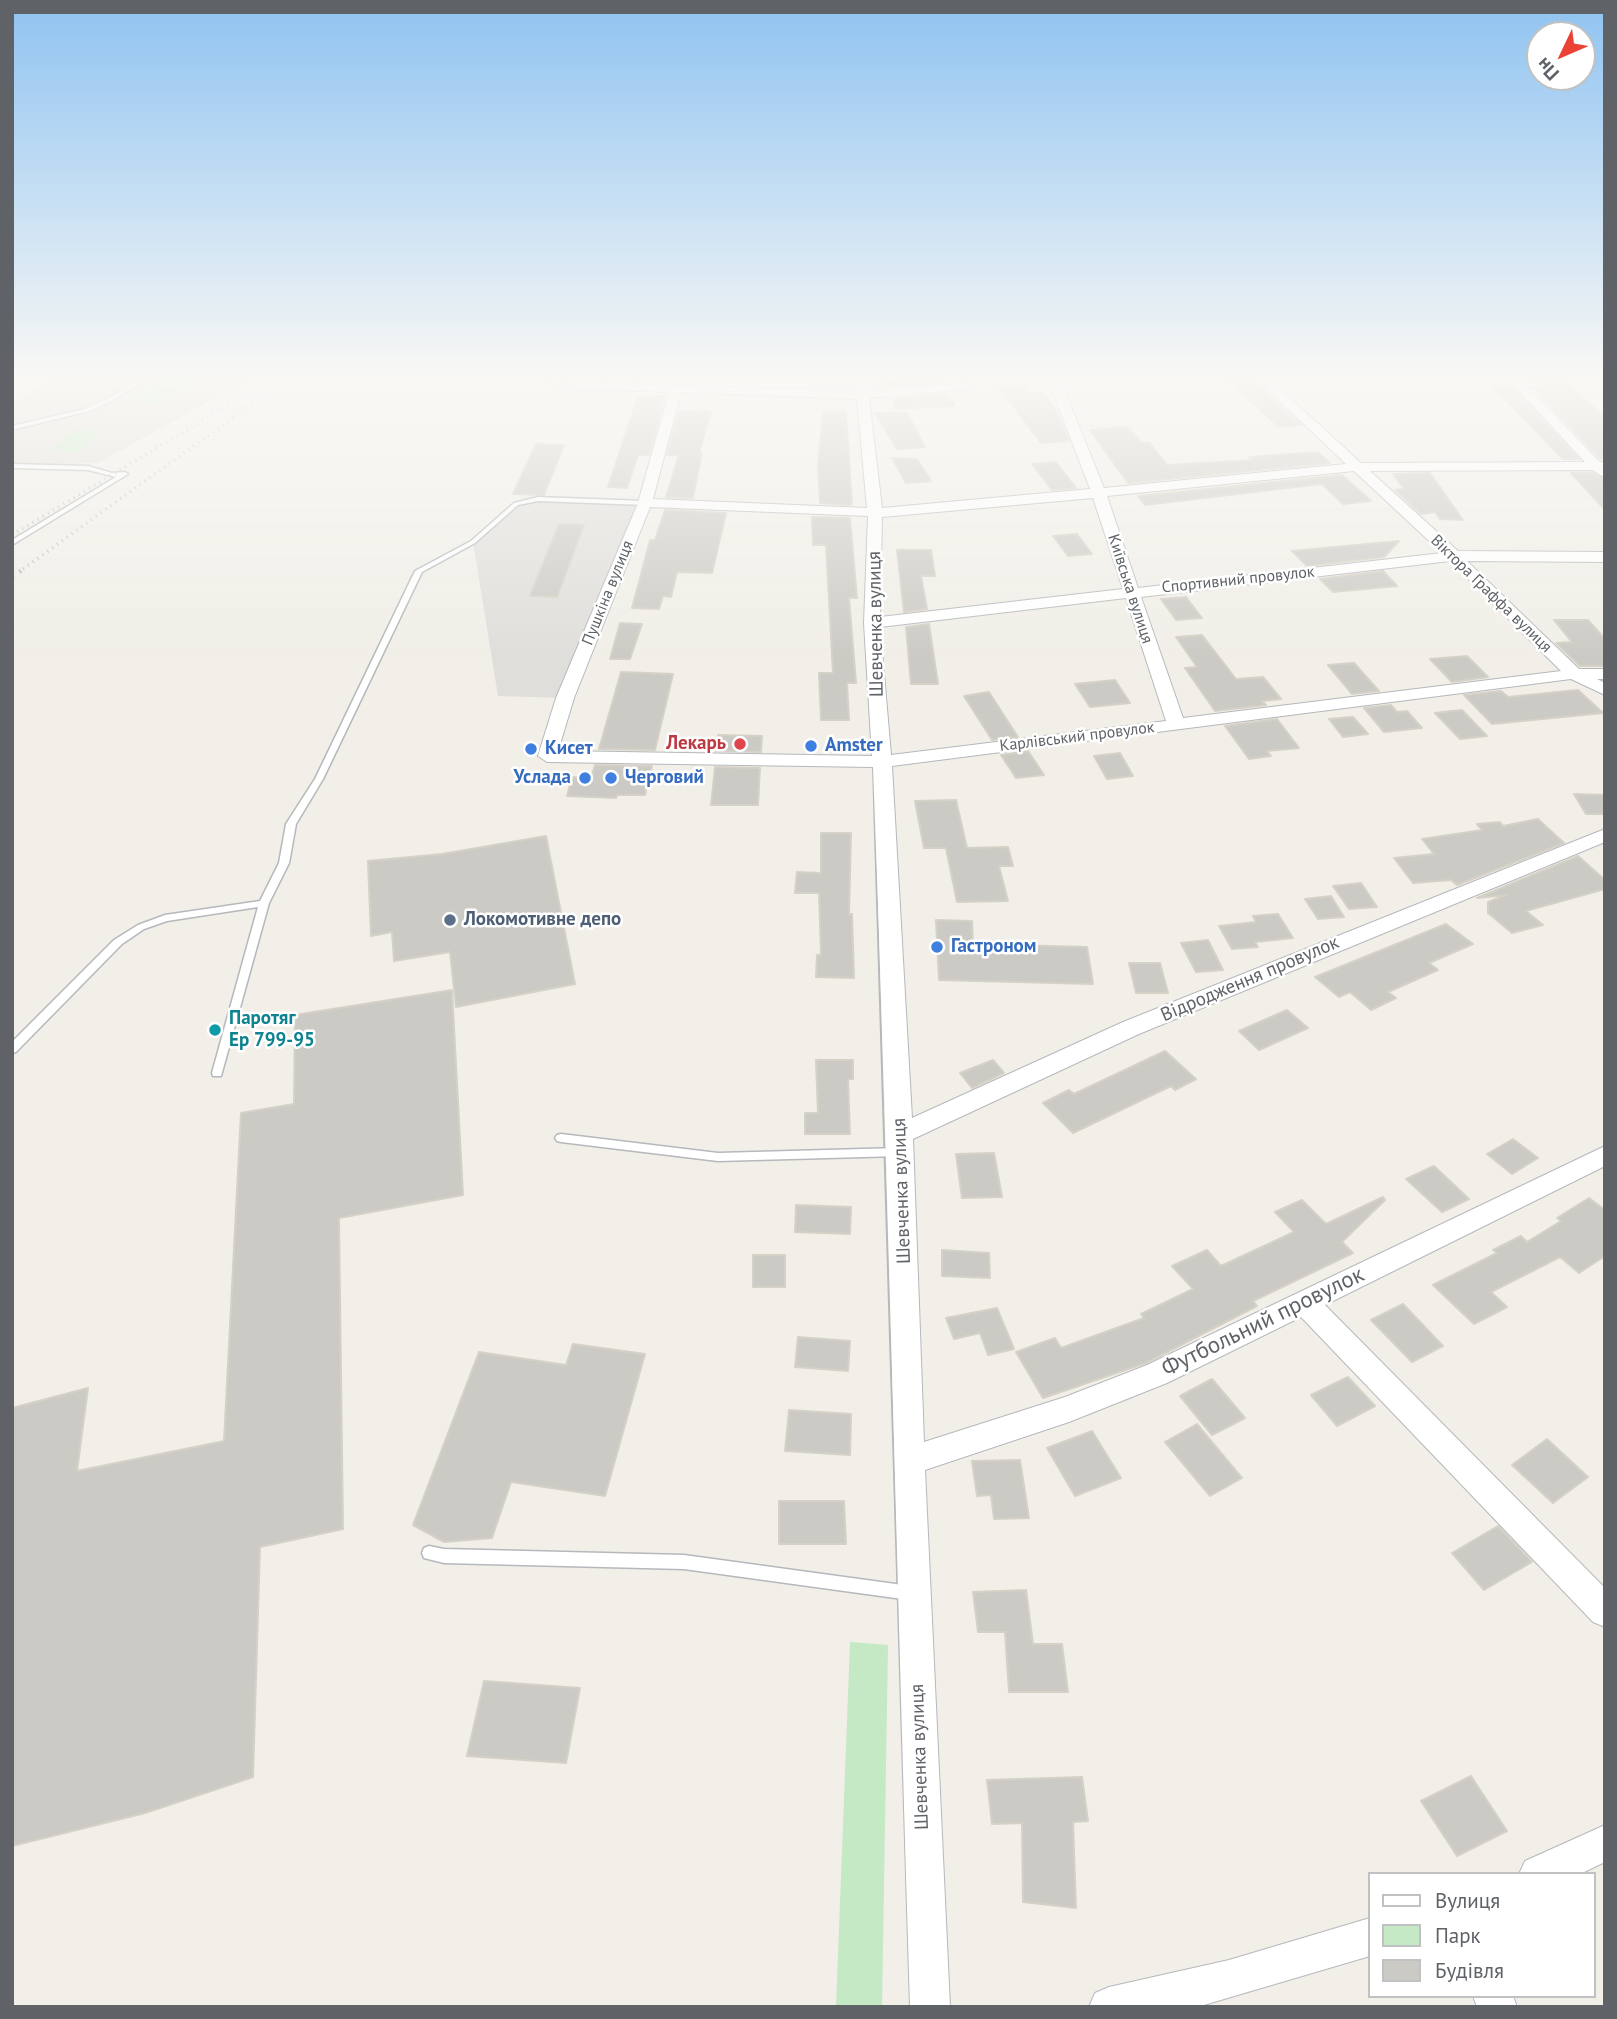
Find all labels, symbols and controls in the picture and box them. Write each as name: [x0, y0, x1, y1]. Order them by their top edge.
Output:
north arrow: [1526, 21, 1596, 91]
text: Пн: [1531, 53, 1564, 86]
street label: Віктора Граффа вулиця: [1426, 531, 1556, 657]
street label: Київська вулиця: [1103, 532, 1157, 646]
street label: Пушкіна вулиця: [578, 538, 638, 648]
street label: Шевченка вулиця: [863, 551, 889, 697]
street label: Спортивний провулок: [1161, 562, 1315, 598]
street label: Карлівський провулок: [998, 718, 1156, 756]
place label: Лекарь: [666, 733, 726, 755]
place label: Amster: [825, 735, 883, 757]
marker: Лекарь: [732, 736, 748, 752]
place label: Кисет: [545, 738, 593, 760]
marker: Amster: [803, 738, 819, 754]
marker: Кисет: [523, 741, 539, 757]
place label: Услада: [514, 767, 571, 789]
place label: Черговий: [625, 767, 704, 789]
marker: Услада: [577, 770, 593, 786]
marker: Черговий: [603, 770, 619, 786]
place label: Локомотивне депо: [464, 909, 621, 931]
marker: Локомотивне депо: [442, 912, 458, 928]
street label: Відродження провулок: [1158, 931, 1342, 1027]
place label: Гастроном: [951, 936, 1036, 958]
marker: Гастроном: [929, 939, 945, 955]
place label: Паротяг Ер 799-95: [229, 1008, 315, 1052]
marker: Паротяг Ер 799-95: [207, 1022, 223, 1038]
street label: Шевченка вулиця: [888, 1118, 916, 1264]
street label: Футбольний провулок: [1157, 1261, 1369, 1383]
street label: Шевченка вулиця: [906, 1684, 934, 1830]
legend: [1368, 1872, 1596, 1998]
text: Вулиця: [1435, 1887, 1500, 1914]
text: Парк: [1435, 1922, 1481, 1949]
text: Будівля: [1435, 1957, 1504, 1984]

